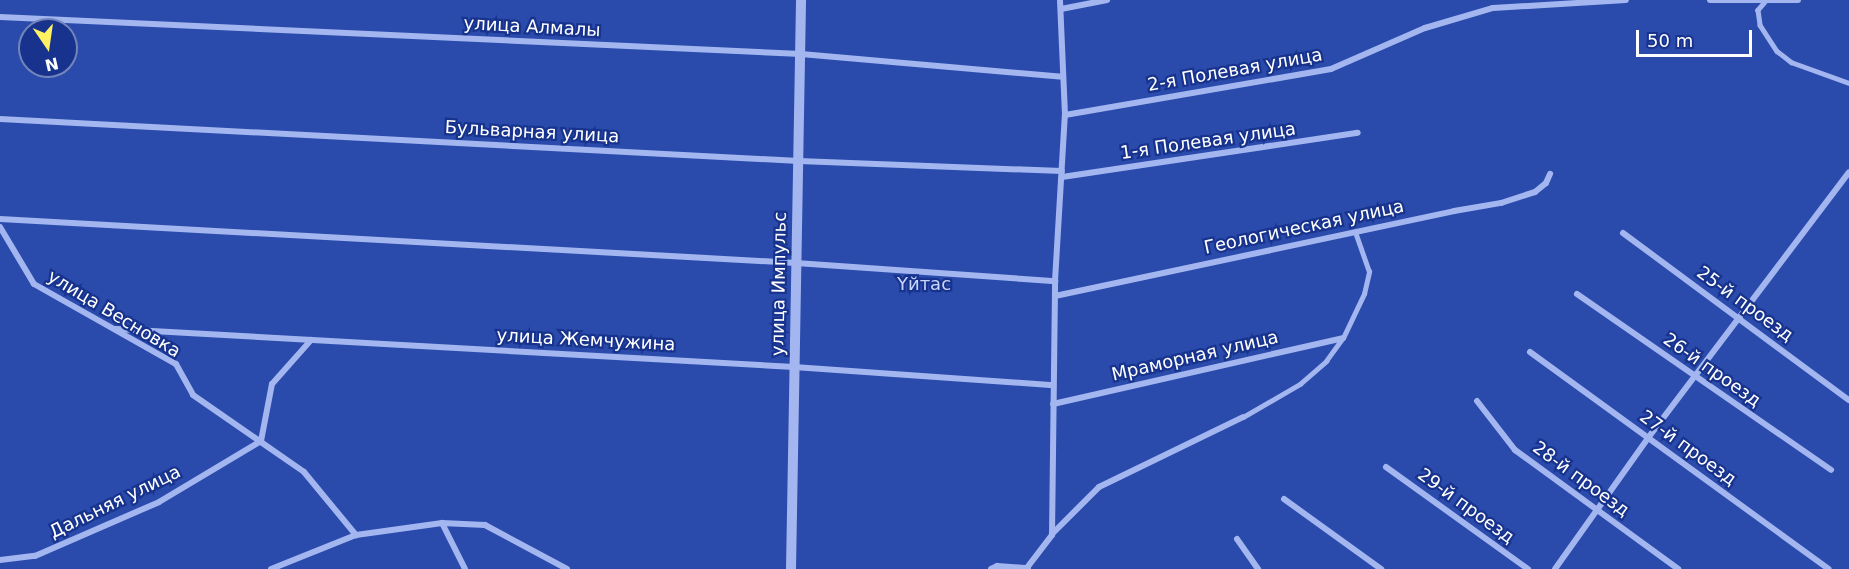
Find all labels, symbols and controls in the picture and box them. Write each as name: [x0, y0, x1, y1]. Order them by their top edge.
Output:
street label: улица Алмалы: [463, 13, 601, 41]
north arrow: [18, 18, 78, 78]
scale bar: [1639, 18, 1754, 56]
text: 50 m: [1647, 30, 1693, 51]
street label: 2-я Полевая улица: [1146, 44, 1324, 96]
text: N: [43, 53, 60, 75]
street label: Бульварная улица: [444, 117, 620, 147]
street label: 1-я Полевая улица: [1119, 118, 1297, 164]
street label: Геологическая улица: [1202, 195, 1406, 259]
street label: улица Импульс: [767, 212, 791, 356]
street label: 25-й проезд: [1692, 262, 1798, 346]
street label: улица Весновка: [44, 266, 184, 362]
park label: Үйтас: [897, 273, 951, 295]
street label: улица Жемчужина: [496, 325, 676, 355]
street label: Мраморная улица: [1110, 326, 1280, 386]
street label: 26-й проезд: [1659, 328, 1765, 412]
street label: 27-й проезд: [1635, 406, 1741, 490]
street label: 28-й проезд: [1528, 437, 1634, 521]
street label: Дальняя улица: [46, 461, 184, 543]
street label: 29-й проезд: [1413, 464, 1519, 548]

